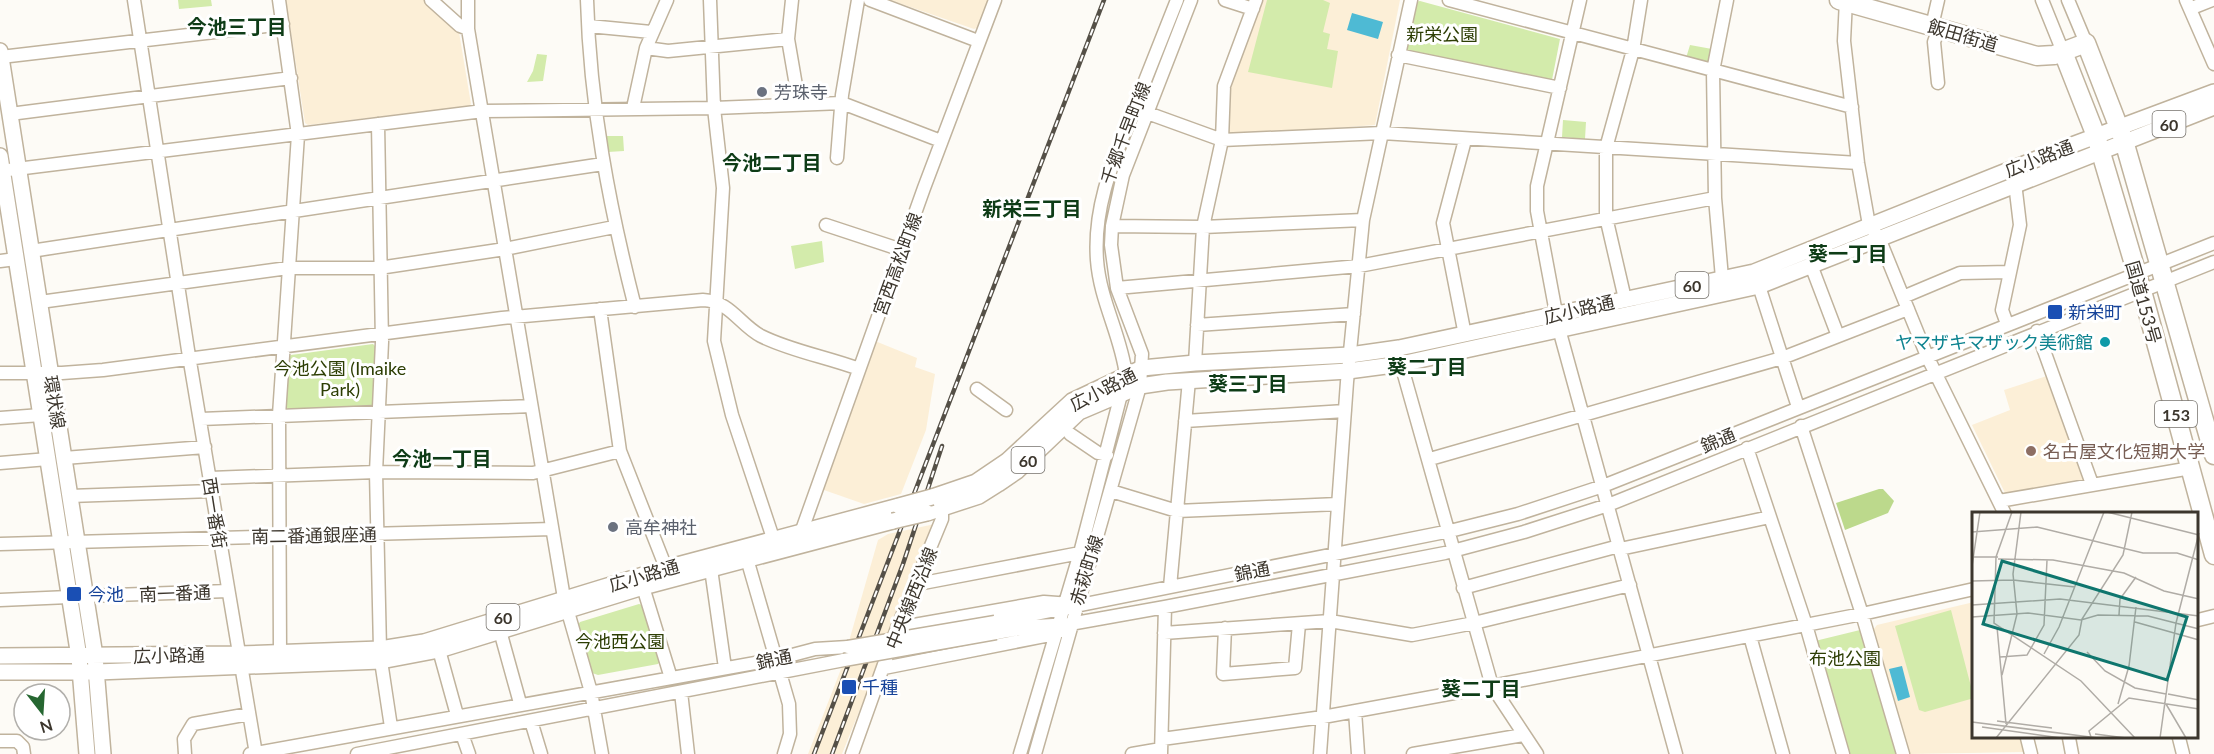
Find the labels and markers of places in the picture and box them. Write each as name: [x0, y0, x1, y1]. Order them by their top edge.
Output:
place label: 芳珠寺: [774, 81, 828, 103]
marker: 芳珠寺: [755, 85, 769, 99]
place label: 新栄町: [2068, 301, 2122, 323]
marker: 新栄町: [2046, 303, 2064, 321]
place label: ヤマザキマザック美術館: [1895, 331, 2093, 353]
marker: ヤマザキマザック美術館: [2098, 335, 2112, 349]
place label: 名古屋文化短期大学: [2043, 440, 2205, 462]
marker: 名古屋文化短期大学: [2024, 444, 2038, 458]
place label: 高牟神社: [625, 516, 697, 538]
marker: 高牟神社: [606, 520, 620, 534]
place label: 今池: [88, 583, 124, 605]
marker: 今池: [65, 585, 83, 603]
place label: 千種: [862, 676, 898, 698]
marker: 千種: [840, 678, 858, 696]

